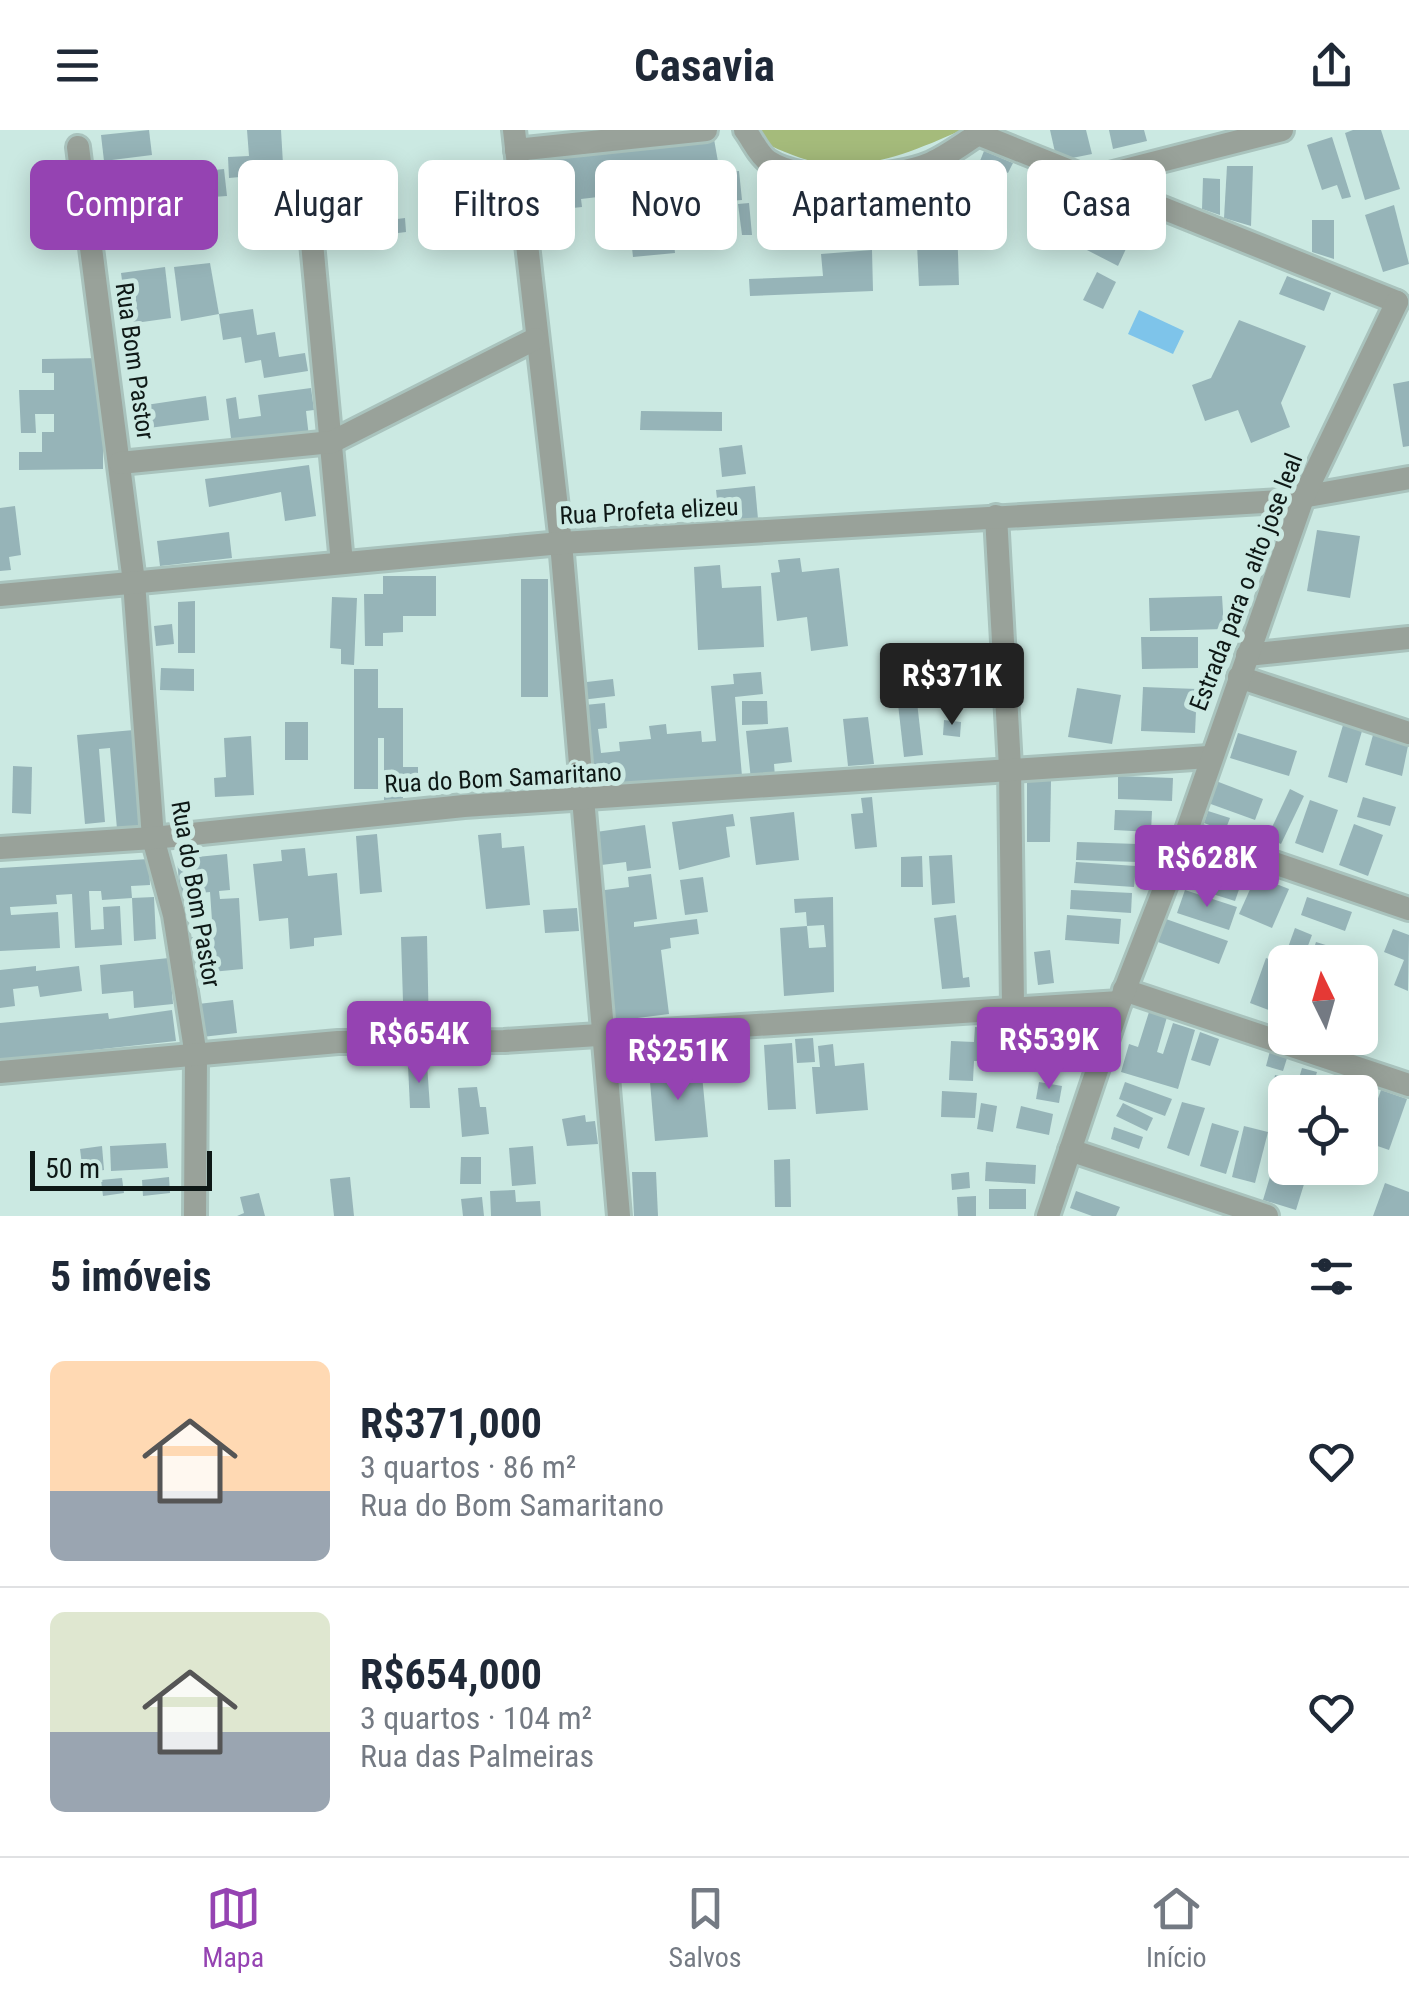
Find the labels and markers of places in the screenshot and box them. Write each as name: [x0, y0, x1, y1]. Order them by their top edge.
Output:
pin: R$371K: [871, 643, 1033, 728]
pin: R$628K: [1126, 825, 1288, 910]
pin: R$654K: [338, 1001, 500, 1086]
pin: R$539K: [968, 1007, 1130, 1092]
pin: R$251K: [597, 1018, 759, 1103]

